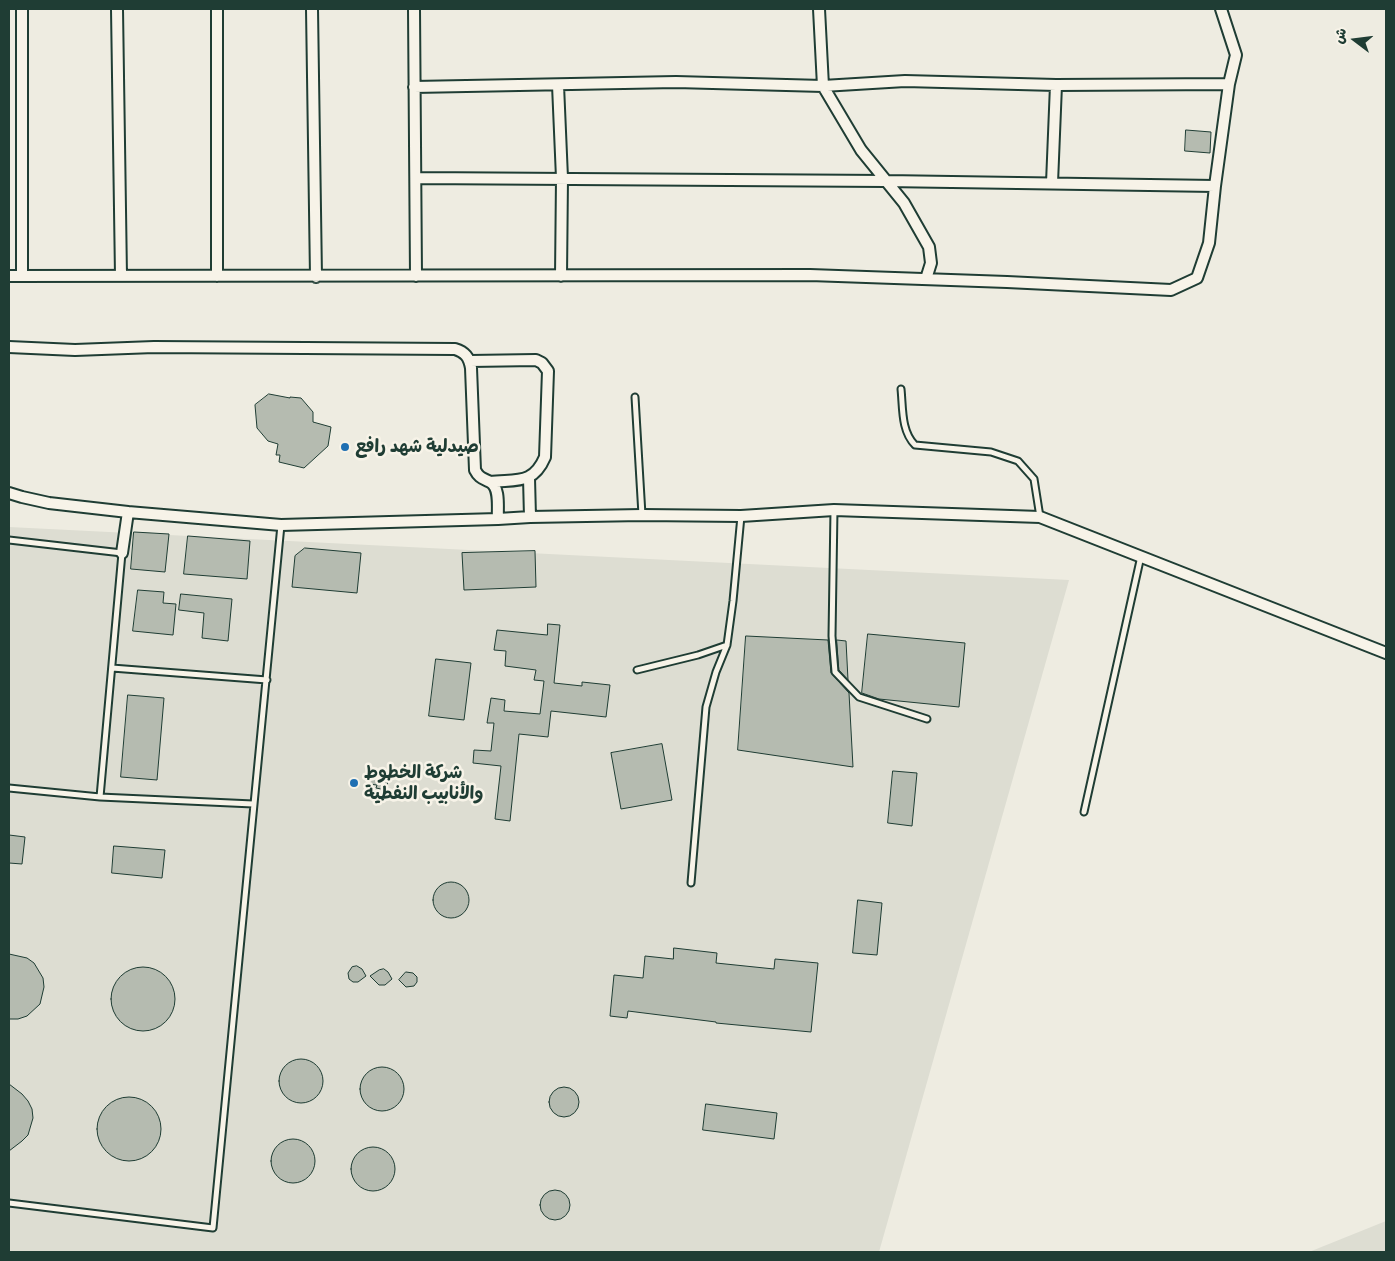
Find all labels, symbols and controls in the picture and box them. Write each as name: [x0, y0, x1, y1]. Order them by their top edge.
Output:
north arrow: [1330, 15, 1380, 65]
text: ش: [1330, 26, 1350, 46]
place label: صيدلية شهد رافع: [355, 436, 479, 458]
marker: صيدلية شهد رافع: [339, 441, 351, 453]
place label: شركة الخطوط والأنابيب النفطية: [364, 762, 484, 804]
marker: شركة الخطوط والأنابيب النفطية: [348, 777, 360, 789]

